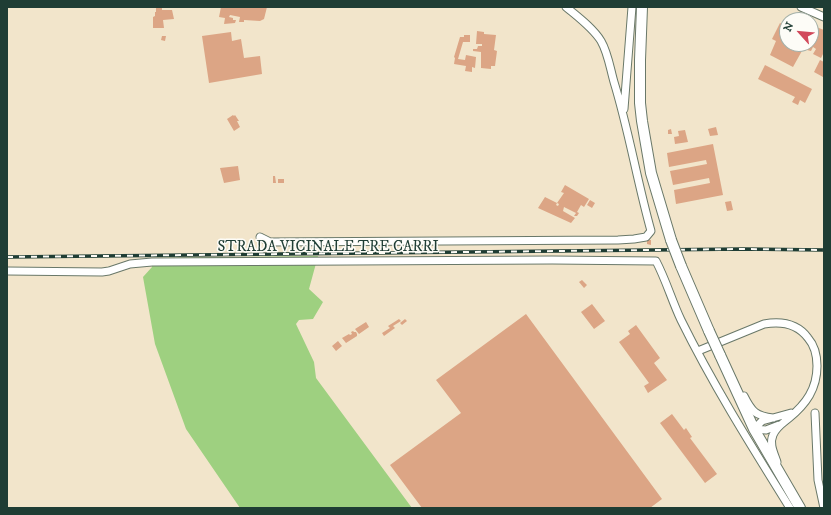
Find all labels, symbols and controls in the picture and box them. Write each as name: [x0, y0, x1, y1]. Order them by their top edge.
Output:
north arrow: [779, 12, 819, 52]
text: N: [781, 20, 797, 34]
street label: STRADA VICINALE TRE CARRI: [217, 239, 439, 257]

